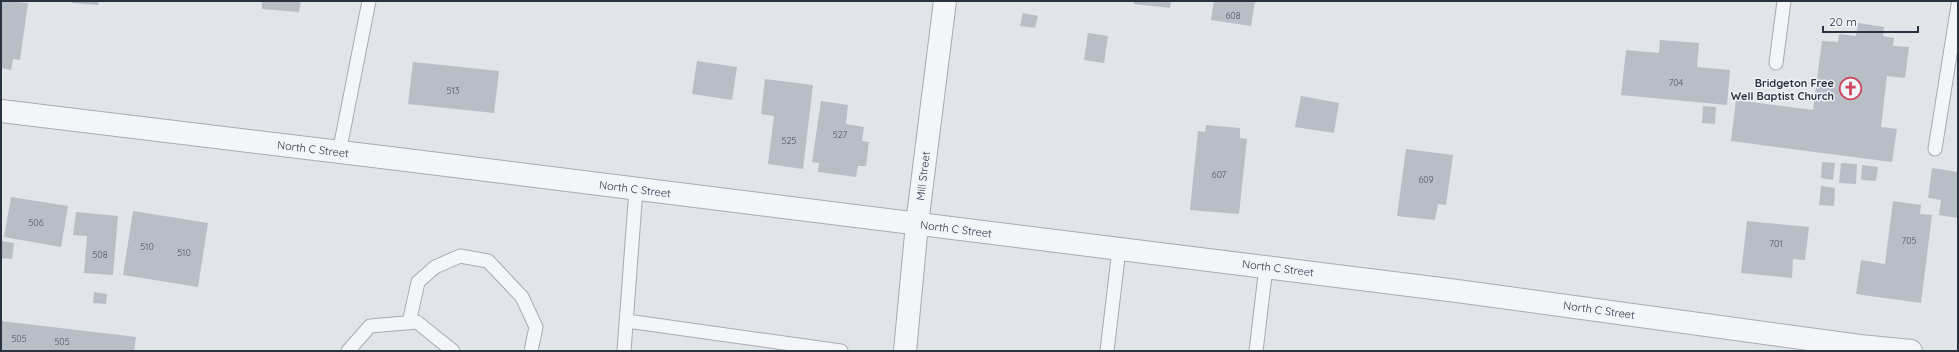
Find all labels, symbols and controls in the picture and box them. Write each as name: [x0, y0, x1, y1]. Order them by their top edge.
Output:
scale bar: [1823, 8, 1918, 34]
house number: 608: [1225, 10, 1241, 21]
text: 20 m: [1829, 14, 1857, 29]
place label: Bridgeton Free Well Baptist Church: [1731, 76, 1835, 103]
church icon: Bridgeton Free Well Baptist Church: [1837, 76, 1863, 102]
house number: 704: [1669, 77, 1684, 88]
house number: 513: [447, 85, 460, 96]
house number: 527: [833, 129, 848, 140]
house number: 525: [782, 135, 796, 146]
street label: North C Street: [276, 138, 350, 160]
street label: Mill Street: [913, 150, 933, 201]
house number: 607: [1212, 169, 1227, 180]
house number: 609: [1418, 174, 1434, 185]
street label: North C Street: [598, 178, 672, 200]
house number: 506: [28, 217, 44, 228]
street label: North C Street: [919, 218, 993, 240]
house number: 705: [1902, 235, 1917, 246]
house number: 701: [1769, 238, 1783, 249]
house number: 510: [140, 241, 154, 252]
house number: 510: [177, 247, 191, 258]
house number: 508: [92, 249, 108, 260]
street label: North C Street: [1241, 257, 1315, 279]
street label: North C Street: [1562, 298, 1636, 322]
house number: 505: [11, 333, 27, 344]
house number: 505: [54, 336, 70, 347]

